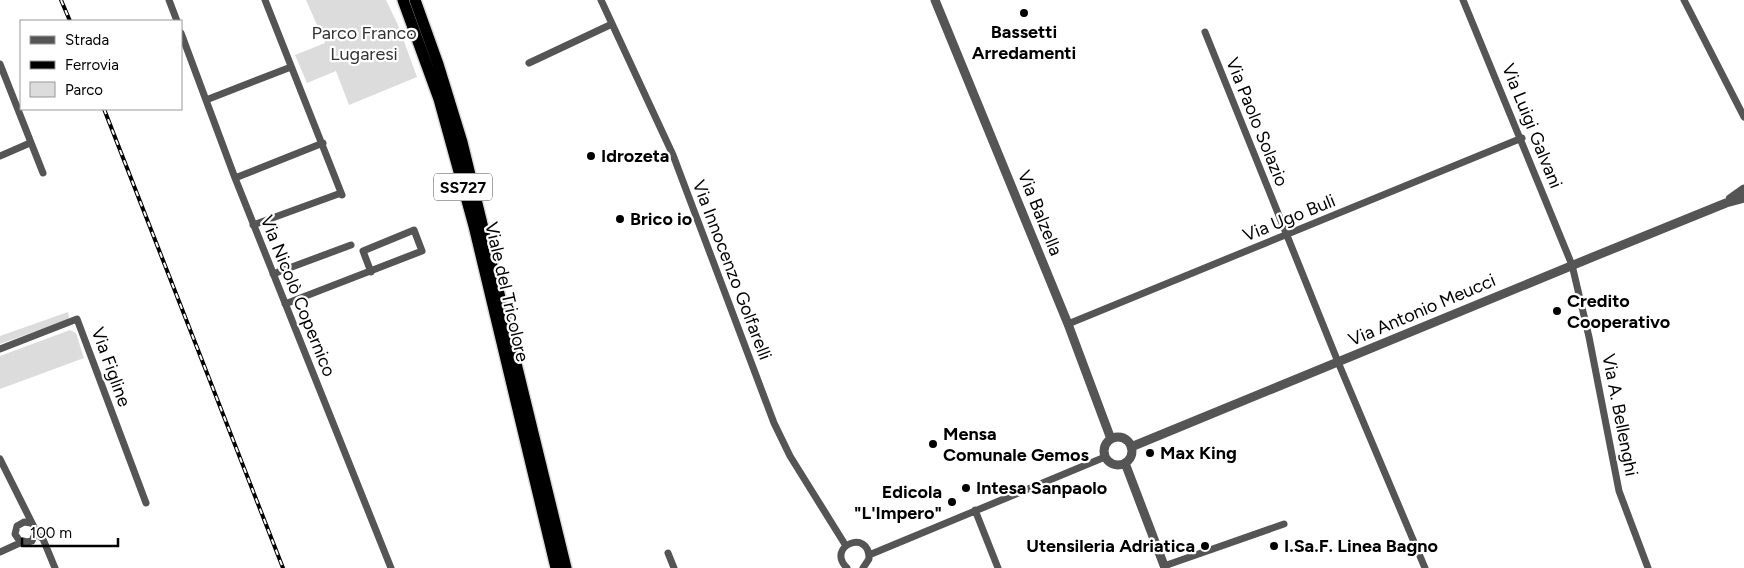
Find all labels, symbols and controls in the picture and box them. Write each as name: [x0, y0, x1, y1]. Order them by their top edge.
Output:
marker: Bassetti Arredamenti: [1018, 7, 1030, 19]
legend: [20, 20, 182, 110]
place label: Bassetti Arredamenti: [972, 21, 1076, 64]
park label: Parco Franco Lugaresi: [311, 22, 417, 65]
text: Strada: [65, 31, 109, 49]
street label: Via Paolo Solazio: [1221, 54, 1293, 190]
text: Ferrovia: [65, 56, 119, 74]
street label: Via Luigi Galvani: [1497, 60, 1567, 192]
text: Parco: [65, 81, 103, 99]
place label: Idrozeta: [601, 145, 669, 167]
marker: Idrozeta: [585, 150, 597, 162]
street label: Via Balzella: [1013, 167, 1067, 259]
road number: SS727: [434, 173, 492, 200]
street label: Via Innocenzo Golfarelli: [688, 177, 776, 363]
street label: Via Ugo Buli: [1240, 190, 1338, 246]
place label: Brico io: [630, 208, 692, 230]
street label: Via Nicolò Copernico: [256, 212, 340, 380]
marker: Brico io: [614, 213, 626, 225]
street label: Viale del Tricolore: [480, 220, 534, 364]
street label: Via Antonio Meucci: [1345, 269, 1499, 351]
place label: Credito Cooperativo: [1567, 290, 1670, 333]
marker: Credito Cooperativo: [1551, 305, 1563, 317]
street label: Via Figline: [87, 324, 136, 410]
street label: Via A. Bellenghi: [1597, 352, 1643, 478]
place label: Mensa Comunale Gemos: [943, 423, 1089, 466]
marker: Mensa Comunale Gemos: [927, 438, 939, 450]
place label: Max King: [1160, 442, 1237, 464]
marker: Max King: [1144, 447, 1156, 459]
place label: Intesa Sanpaolo: [976, 477, 1107, 499]
place label: Edicola "L'Impero": [854, 481, 942, 524]
marker: Intesa Sanpaolo: [960, 482, 972, 494]
marker: Edicola "L'Impero": [946, 496, 958, 508]
scale bar: [22, 516, 119, 548]
text: 100 m: [30, 524, 72, 542]
place label: Utensileria Adriatica: [1026, 535, 1195, 557]
place label: I.Sa.F. Linea Bagno: [1284, 535, 1438, 557]
marker: Utensileria Adriatica: [1199, 540, 1211, 552]
marker: I.Sa.F. Linea Bagno: [1268, 540, 1280, 552]

